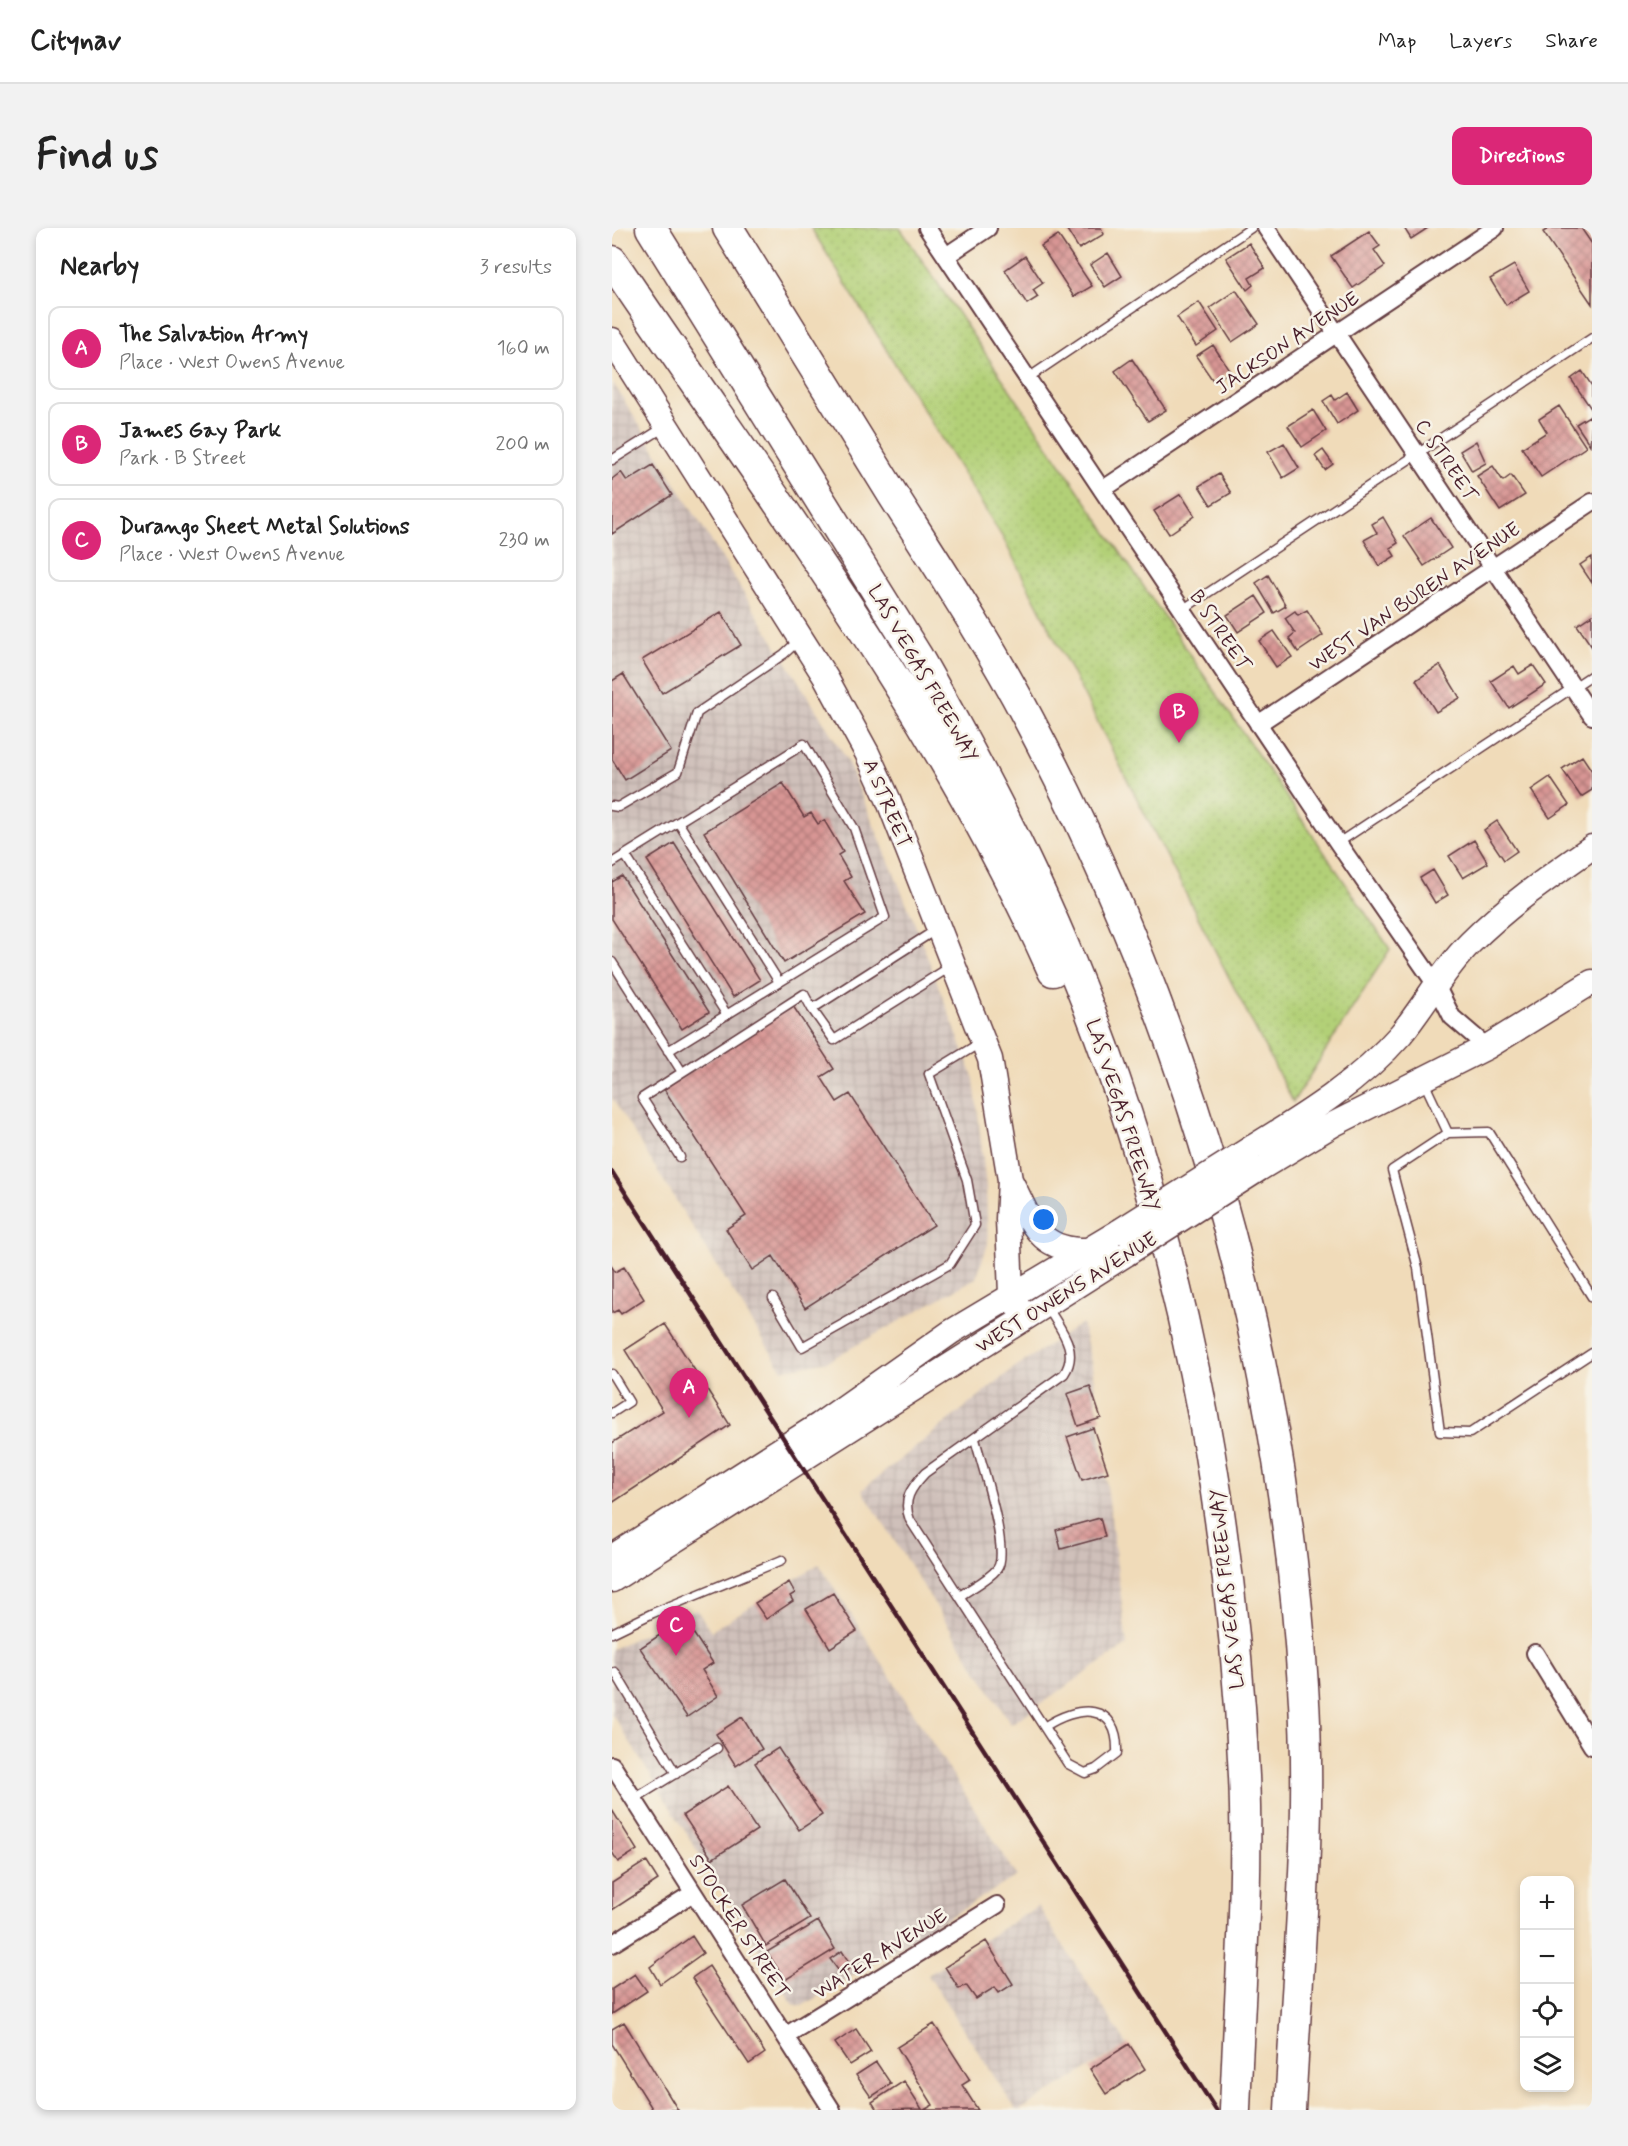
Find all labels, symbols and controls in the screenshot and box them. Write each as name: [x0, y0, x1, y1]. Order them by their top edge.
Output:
text: Citynav: [30, 23, 121, 60]
text: Map: [1378, 27, 1416, 55]
text: Layers: [1449, 27, 1512, 55]
text: Share: [1545, 27, 1598, 55]
button: Directions: [1452, 127, 1592, 185]
text: Find us: [36, 129, 158, 184]
text: Nearby: [60, 250, 139, 284]
text: 3 results: [480, 254, 552, 281]
street label: JACKSON AVENUE: [1211, 285, 1365, 401]
text: The Salvation Army: [119, 321, 308, 349]
text: A: [75, 335, 88, 362]
text: 160 m: [497, 335, 550, 362]
text: Place · West Owens Avenue: [119, 349, 345, 376]
street label: C STREET: [1408, 414, 1484, 509]
text: James Gay Park: [119, 417, 281, 445]
text: B: [75, 431, 88, 458]
text: 200 m: [495, 431, 550, 458]
text: Park · B Street: [119, 445, 246, 472]
text: Durango Sheet Metal Solutions: [119, 513, 410, 541]
street label: WEST VAN BUREN AVENUE: [1304, 516, 1526, 678]
text: C: [74, 527, 89, 554]
text: 230 m: [498, 527, 550, 554]
text: Place · West Owens Avenue: [119, 541, 345, 568]
street label: LAS VEGAS FREEWAY: [861, 580, 985, 767]
street label: B STREET: [1183, 585, 1258, 678]
pin: B: [1160, 694, 1198, 743]
street label: A STREET: [856, 755, 917, 852]
street label: LAS VEGAS FREEWAY: [1079, 1016, 1166, 1215]
your location: [1029, 1205, 1058, 1234]
street label: WEST OWENS AVENUE: [971, 1226, 1163, 1360]
pin: A: [670, 1368, 709, 1418]
street label: LAS VEGAS FREEWAY: [1204, 1488, 1251, 1690]
pin: C: [656, 1606, 696, 1656]
street label: STOCKER STREET: [682, 1849, 796, 2004]
map controls: [1520, 1876, 1574, 2092]
button: +: [1520, 1876, 1574, 1930]
street label: WATER AVENUE: [809, 1902, 953, 2006]
button: −: [1520, 1930, 1574, 1984]
button: locate: [1520, 1984, 1574, 2038]
button: layers: [1520, 2038, 1574, 2092]

